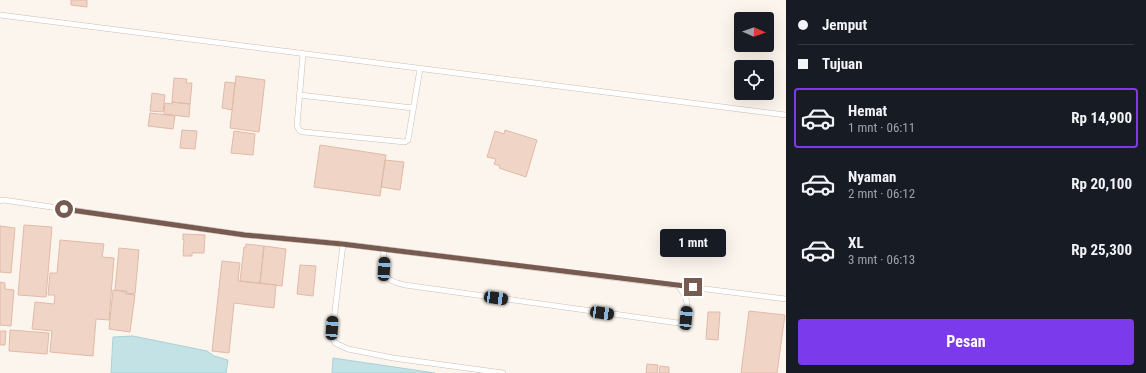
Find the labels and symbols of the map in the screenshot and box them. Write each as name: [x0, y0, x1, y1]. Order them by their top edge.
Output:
north arrow: [734, 12, 774, 52]
route start: [55, 200, 73, 218]
callout: 1 mnt: [660, 229, 726, 257]
car: [377, 257, 391, 281]
route end: [684, 278, 702, 296]
car: [483, 290, 509, 306]
car: [589, 305, 615, 321]
car: [679, 306, 693, 330]
car: [325, 316, 339, 340]

